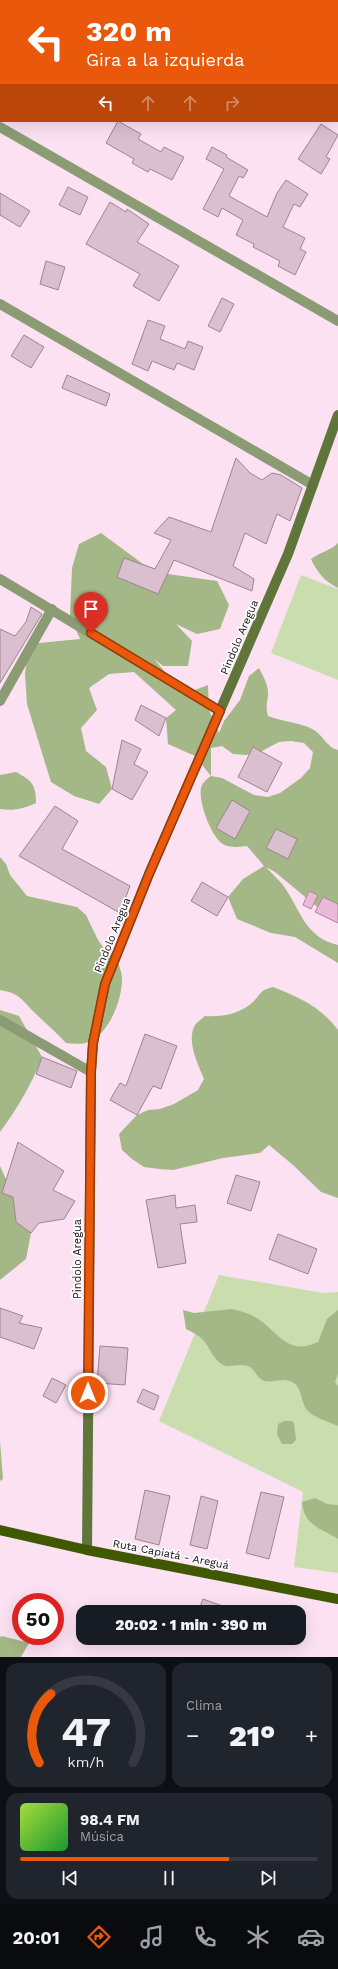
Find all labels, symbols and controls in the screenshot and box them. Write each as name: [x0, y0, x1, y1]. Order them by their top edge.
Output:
text: 320 m: [86, 15, 172, 48]
icon: left: [20, 16, 72, 68]
text: Gira a la izquierda: [86, 49, 245, 70]
icon: left: [95, 92, 117, 114]
icon: ahead: [137, 92, 159, 114]
icon: ahead: [179, 92, 201, 114]
icon: right: [221, 92, 243, 114]
pin: [74, 592, 108, 633]
icon: arrive: [80, 598, 102, 620]
street label: Pindolo Aregua: [218, 598, 261, 677]
street label: Pindolo Aregua: [91, 896, 133, 975]
street label: Pindolo Aregua: [71, 1219, 84, 1299]
position arrow: [67, 1372, 109, 1414]
street label: Ruta Capiatá - Areguá: [112, 1537, 230, 1572]
speed limit sign: 50: [12, 1593, 64, 1645]
text: 20:02 · 1 min · 390 m: [115, 1616, 267, 1634]
text: Clima: [186, 1698, 222, 1713]
text: 47: [61, 1707, 111, 1756]
text: 21°: [229, 1718, 275, 1753]
text: −: [186, 1723, 199, 1748]
text: +: [305, 1723, 318, 1748]
text: km/h: [68, 1754, 104, 1770]
text: 98.4 FM: [80, 1811, 140, 1829]
text: Música: [80, 1829, 124, 1844]
icon: previous: [59, 1867, 81, 1889]
icon: pause: [158, 1867, 180, 1889]
icon: next: [257, 1867, 279, 1889]
icon: directions: [85, 1923, 113, 1951]
icon: music: [138, 1923, 166, 1951]
icon: phone: [191, 1923, 219, 1951]
icon: climate: [244, 1923, 272, 1951]
icon: car: [297, 1923, 325, 1951]
text: 20:01: [13, 1927, 60, 1948]

